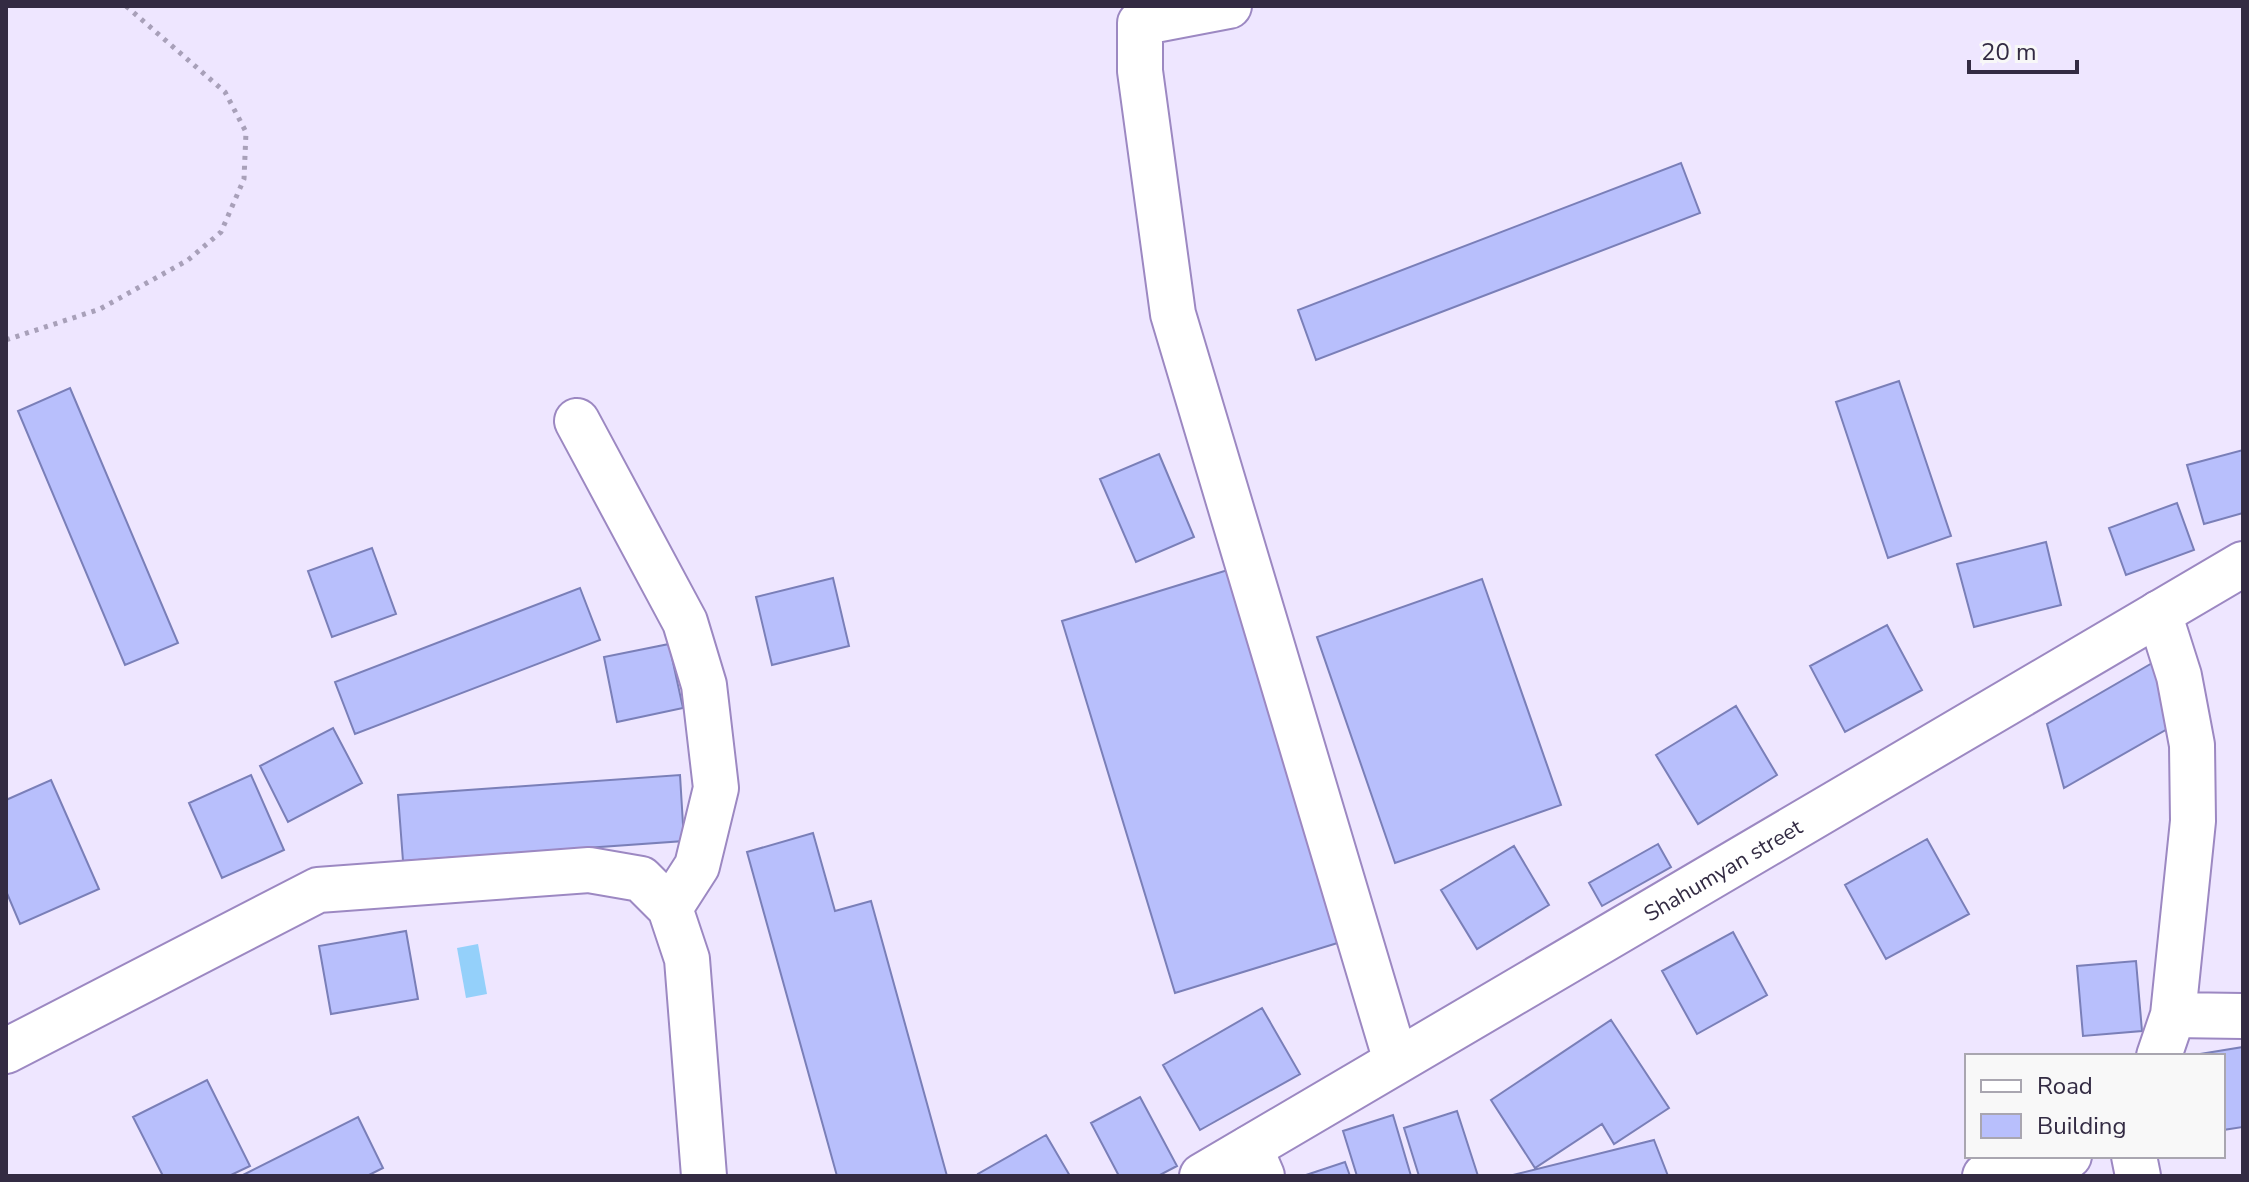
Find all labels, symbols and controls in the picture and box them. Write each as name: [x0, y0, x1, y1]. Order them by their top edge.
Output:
scale bar: [1969, 24, 2077, 74]
text: 20 m: [1981, 36, 2037, 68]
street label: Shahumyan street: [1638, 812, 1808, 929]
legend: [1965, 1054, 2225, 1158]
text: Road: [2037, 1070, 2093, 1102]
text: Building: [2037, 1110, 2127, 1142]

